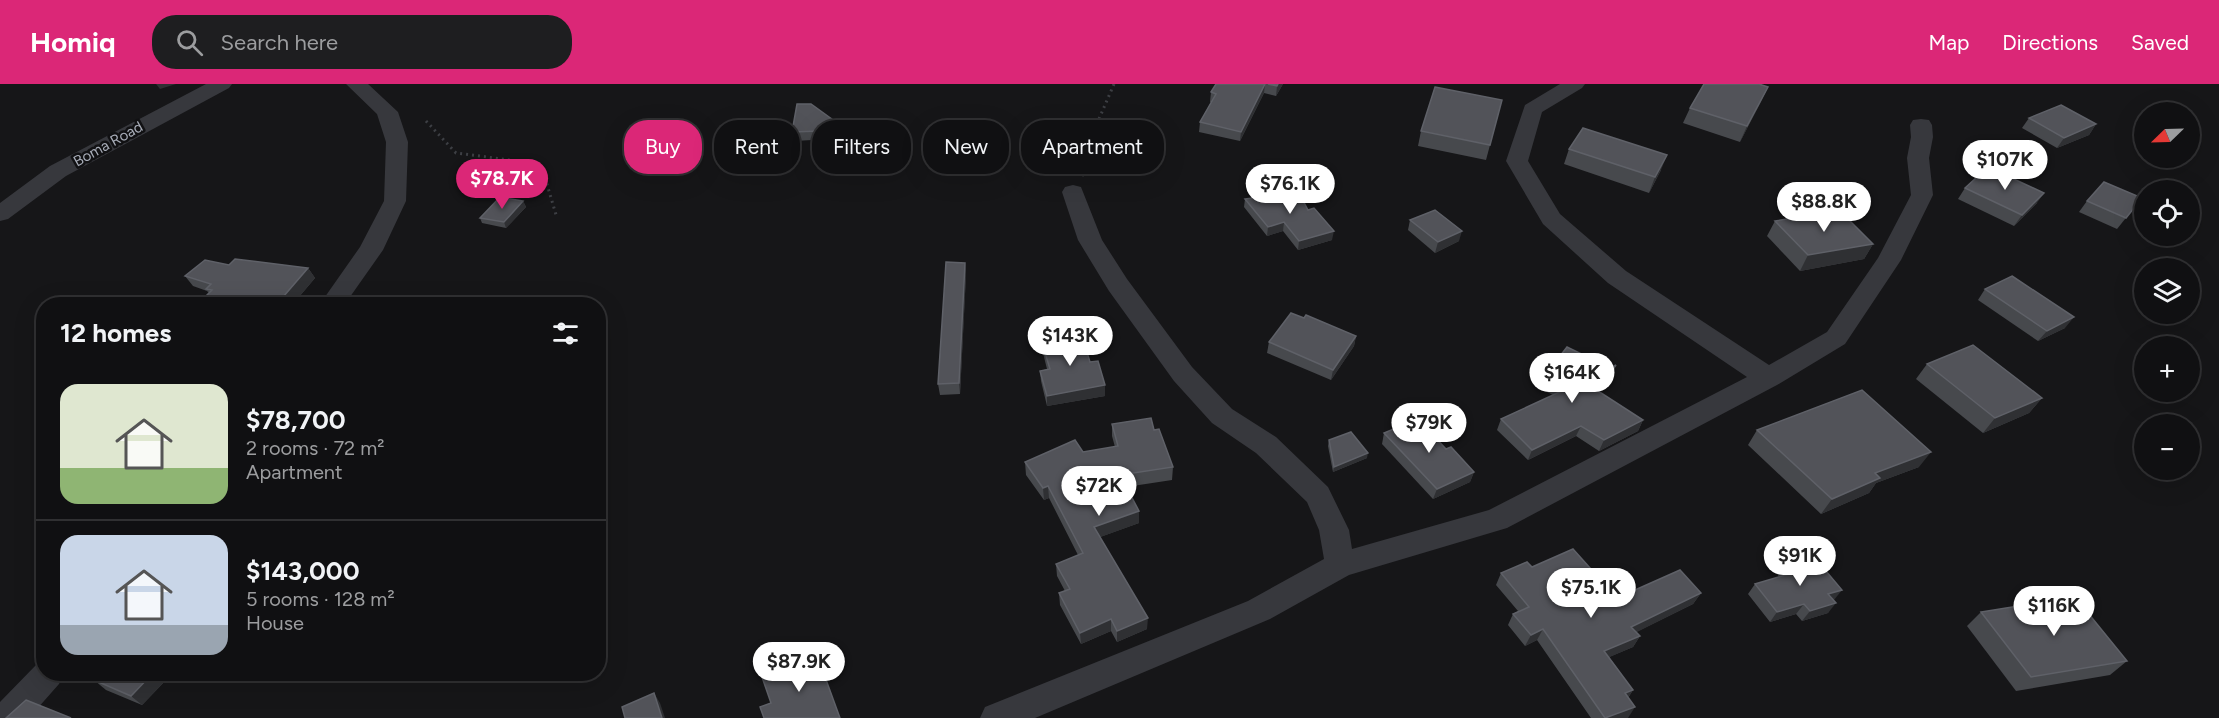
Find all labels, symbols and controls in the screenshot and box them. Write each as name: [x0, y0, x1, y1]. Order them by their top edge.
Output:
search box: [152, 15, 572, 69]
text: Homiq: [30, 25, 116, 59]
icon: search: [173, 26, 206, 59]
text: Search here: [221, 29, 338, 56]
text: Map: [1928, 30, 1969, 55]
text: Directions: [2002, 30, 2098, 55]
text: Saved: [2131, 30, 2189, 55]
north arrow: [2134, 102, 2200, 168]
map controls: [2134, 102, 2200, 480]
street label: Boma Road: [70, 118, 146, 170]
chip: Buy: [624, 120, 702, 174]
chip: Rent: [714, 120, 800, 174]
chip: Filters: [812, 120, 911, 174]
chip: New: [923, 120, 1009, 174]
chip: Apartment: [1021, 120, 1164, 174]
pin: $107K: [1963, 140, 2047, 191]
text: $107K: [1977, 147, 2033, 171]
pin: $78.7K: [453, 159, 551, 210]
pin: $76.1K: [1241, 164, 1339, 215]
text: $78.7K: [470, 166, 534, 190]
text: $76.1K: [1260, 171, 1320, 195]
button: locate: [2134, 180, 2200, 246]
pin: $88.8K: [1775, 182, 1873, 233]
text: $88.8K: [1791, 189, 1857, 213]
button: layers: [2134, 258, 2200, 324]
pin: $143K: [1028, 316, 1112, 367]
text: 12 homes: [60, 317, 171, 349]
icon: filters: [549, 317, 582, 350]
text: $143K: [1042, 323, 1098, 347]
button: +: [2134, 336, 2200, 402]
pin: $164K: [1530, 353, 1614, 404]
text: $164K: [1543, 360, 1601, 384]
pin: $79K: [1393, 403, 1465, 454]
text: $78,700: [246, 404, 346, 436]
icon: home: [108, 408, 180, 480]
text: $79K: [1405, 410, 1453, 434]
button: −: [2134, 414, 2200, 480]
text: 2 rooms · 72 m²: [246, 436, 384, 460]
text: Apartment: [246, 460, 343, 484]
pin: $72K: [1063, 466, 1135, 517]
text: $72K: [1075, 473, 1123, 497]
pin: $91K: [1764, 536, 1836, 587]
text: $91K: [1778, 543, 1822, 567]
text: $143,000: [246, 555, 360, 587]
icon: home: [108, 559, 180, 631]
pin: $75.1K: [1542, 568, 1640, 619]
text: $75.1K: [1561, 575, 1621, 599]
pin: $116K: [2012, 586, 2096, 637]
text: 5 rooms · 128 m²: [246, 587, 395, 611]
text: $116K: [2028, 593, 2080, 617]
text: House: [246, 611, 304, 635]
pin: $87.9K: [750, 642, 848, 693]
text: $87.9K: [767, 649, 831, 673]

